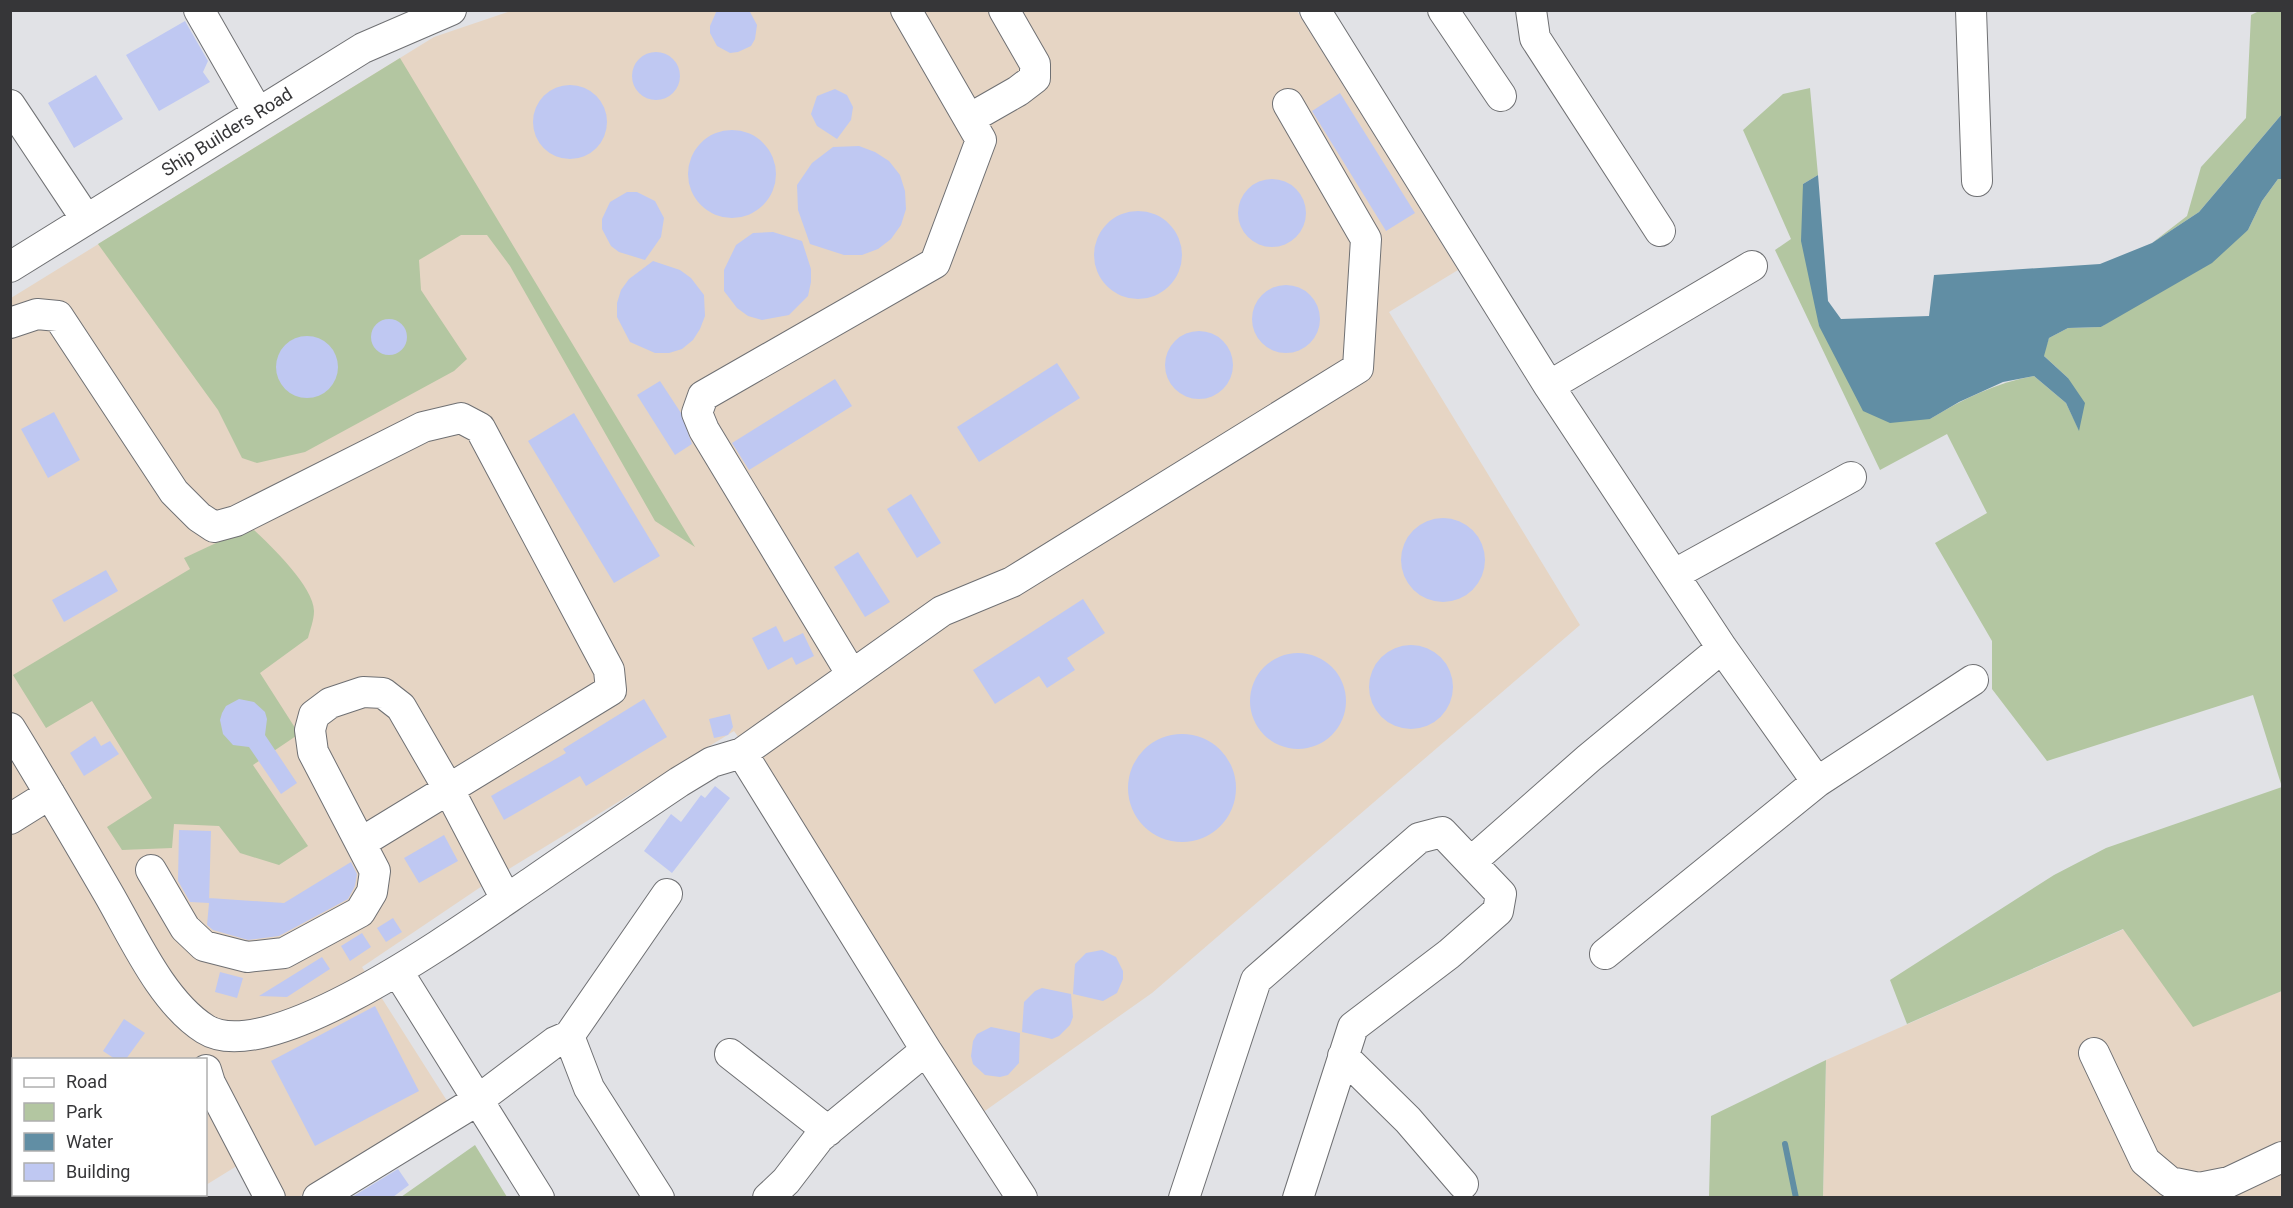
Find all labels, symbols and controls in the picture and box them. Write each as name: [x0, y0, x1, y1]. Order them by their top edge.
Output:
street label: Ship Builders Road: [157, 83, 296, 180]
legend: [12, 1058, 207, 1196]
text: Road: [66, 1071, 107, 1092]
text: Park: [66, 1101, 103, 1122]
text: Water: [66, 1131, 113, 1152]
text: Building: [66, 1161, 130, 1182]

